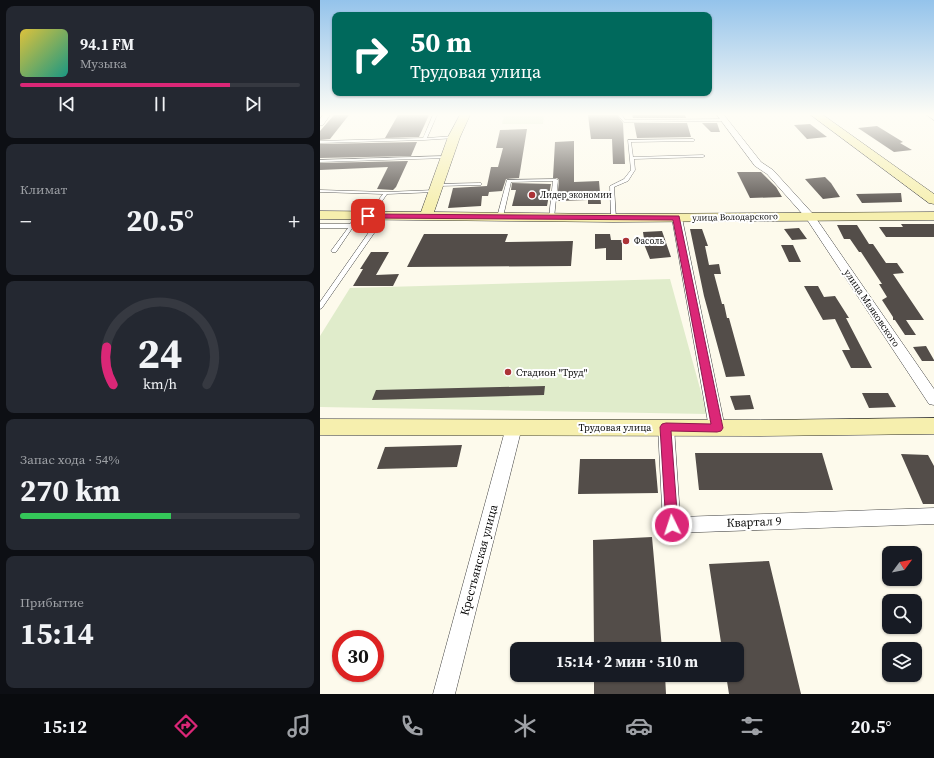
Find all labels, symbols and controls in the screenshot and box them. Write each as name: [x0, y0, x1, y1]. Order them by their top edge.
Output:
text: 50 m: [410, 23, 472, 61]
icon: right: [344, 28, 396, 80]
text: 94.1 FM: [80, 34, 134, 55]
text: Музыка: [80, 55, 127, 72]
text: Трудовая улица: [410, 59, 541, 84]
icon: previous: [56, 93, 78, 115]
icon: pause: [149, 93, 171, 115]
icon: next: [242, 93, 264, 115]
text: Климат: [20, 181, 67, 198]
place label: Лидер экономии: [540, 189, 612, 201]
marker: Лидер экономии: [527, 190, 537, 200]
pin: [351, 199, 385, 233]
text: 20.5°: [126, 200, 194, 241]
icon: arrive: [357, 205, 379, 227]
text: −: [20, 206, 32, 236]
text: +: [288, 206, 300, 236]
street label: улица Володарского: [692, 210, 778, 224]
place label: Фасоль: [634, 235, 664, 247]
marker: Фасоль: [621, 236, 631, 246]
street label: улица Маяковского: [841, 266, 903, 350]
text: 24: [137, 325, 183, 382]
place label: Стадион "Труд": [516, 366, 588, 379]
marker: Стадион "Труд": [503, 367, 513, 377]
text: km/h: [143, 374, 177, 394]
street label: Трудовая улица: [579, 421, 652, 434]
text: Запас хода · 54%: [20, 451, 120, 468]
text: 270 km: [20, 470, 120, 511]
street label: Крестьянская улица: [457, 502, 502, 617]
position arrow: [651, 504, 693, 546]
street label: Квартал 9: [726, 513, 782, 531]
north arrow: [882, 546, 922, 586]
map controls: [882, 546, 922, 682]
text: Прибытие: [20, 594, 84, 611]
button: search: [882, 594, 922, 634]
text: 15:14: [20, 613, 94, 654]
speed limit sign: 30: [332, 630, 384, 682]
button: layers: [882, 642, 922, 682]
text: 15:14 · 2 мин · 510 m: [556, 651, 698, 672]
icon: directions: [172, 712, 200, 740]
icon: music: [285, 712, 313, 740]
icon: phone: [398, 712, 426, 740]
icon: climate: [511, 712, 539, 740]
icon: car: [625, 712, 653, 740]
icon: filters: [738, 712, 766, 740]
text: 15:12: [43, 714, 87, 739]
text: 20.5°: [851, 714, 891, 739]

